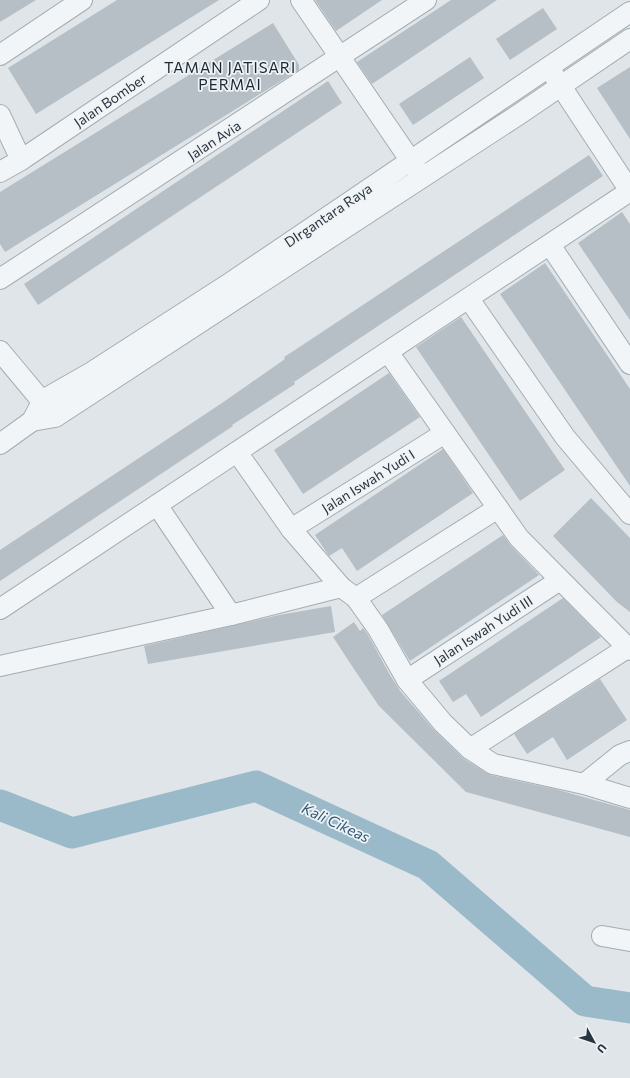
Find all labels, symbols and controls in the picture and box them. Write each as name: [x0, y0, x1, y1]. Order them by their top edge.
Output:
district label: TAMAN JATISARI PERMAI: [164, 58, 296, 93]
street label: Jalan Bomber: [70, 69, 150, 130]
street label: Jalan Avia: [184, 116, 244, 164]
street label: DIrgantara Raya: [281, 179, 375, 251]
street label: Jalan Iswah Yudi I: [318, 446, 418, 516]
street label: Jalan Iswah Yudi III: [430, 592, 536, 668]
water label: Kali Cikeas: [299, 798, 373, 846]
north arrow: [574, 1022, 614, 1062]
text: U: [594, 1042, 610, 1056]

